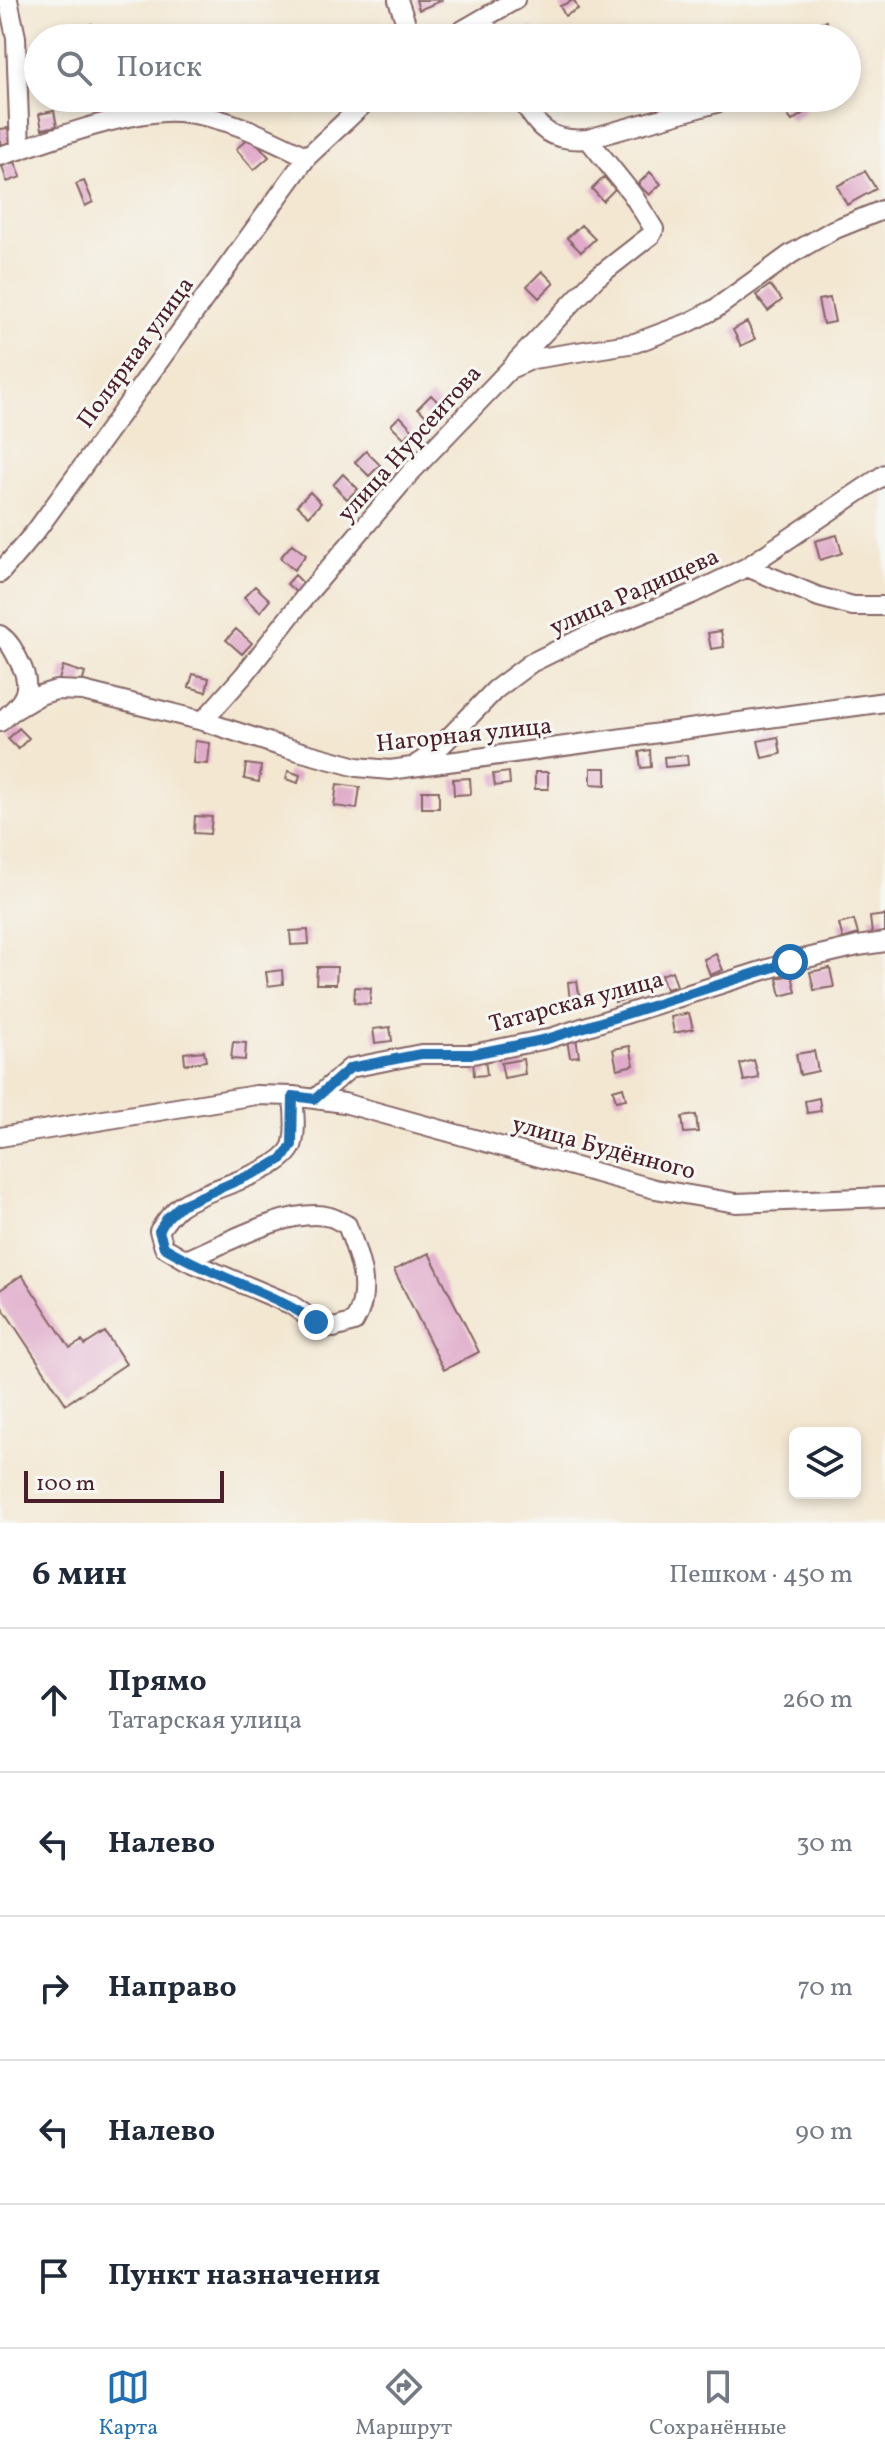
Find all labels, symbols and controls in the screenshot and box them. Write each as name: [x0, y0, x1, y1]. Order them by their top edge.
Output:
search box: [24, 24, 861, 112]
icon: search: [52, 46, 96, 90]
text: Поиск: [116, 47, 202, 89]
street label: Полярная улица: [70, 270, 203, 436]
street label: улица Нурсеитова: [331, 358, 490, 530]
street label: улица Радищева: [545, 540, 725, 645]
street label: Нагорная улица: [375, 710, 554, 762]
route start: [772, 944, 808, 980]
street label: Татарская улица: [485, 963, 668, 1043]
street label: улица Будённого: [508, 1108, 699, 1190]
route end: [298, 1304, 334, 1340]
map controls: [789, 1427, 861, 1499]
button: layers: [789, 1427, 861, 1499]
scale bar: [24, 1467, 224, 1503]
text: 100 m: [36, 1469, 95, 1500]
text: 6 мин: [32, 1552, 127, 1599]
text: Пешком · 450 m: [669, 1557, 853, 1593]
text: Прямо: [108, 1661, 207, 1703]
icon: ahead: [32, 1678, 76, 1722]
text: 260 m: [782, 1682, 853, 1718]
text: Татарская улица: [108, 1703, 302, 1739]
icon: left: [32, 1822, 76, 1866]
text: Налево: [108, 1823, 215, 1865]
text: 30 m: [796, 1826, 853, 1862]
icon: right: [32, 1966, 76, 2010]
text: Направо: [108, 1967, 237, 2009]
text: 70 m: [798, 1970, 853, 2006]
icon: left: [32, 2110, 76, 2154]
text: Налево: [108, 2111, 215, 2153]
text: 90 m: [795, 2114, 853, 2150]
icon: arrive: [32, 2254, 76, 2298]
text: Пункт назначения: [108, 2255, 380, 2297]
tab: Карта: [98, 2365, 158, 2444]
tab: Маршрут: [355, 2365, 452, 2444]
tab: Сохранённые: [649, 2365, 786, 2444]

